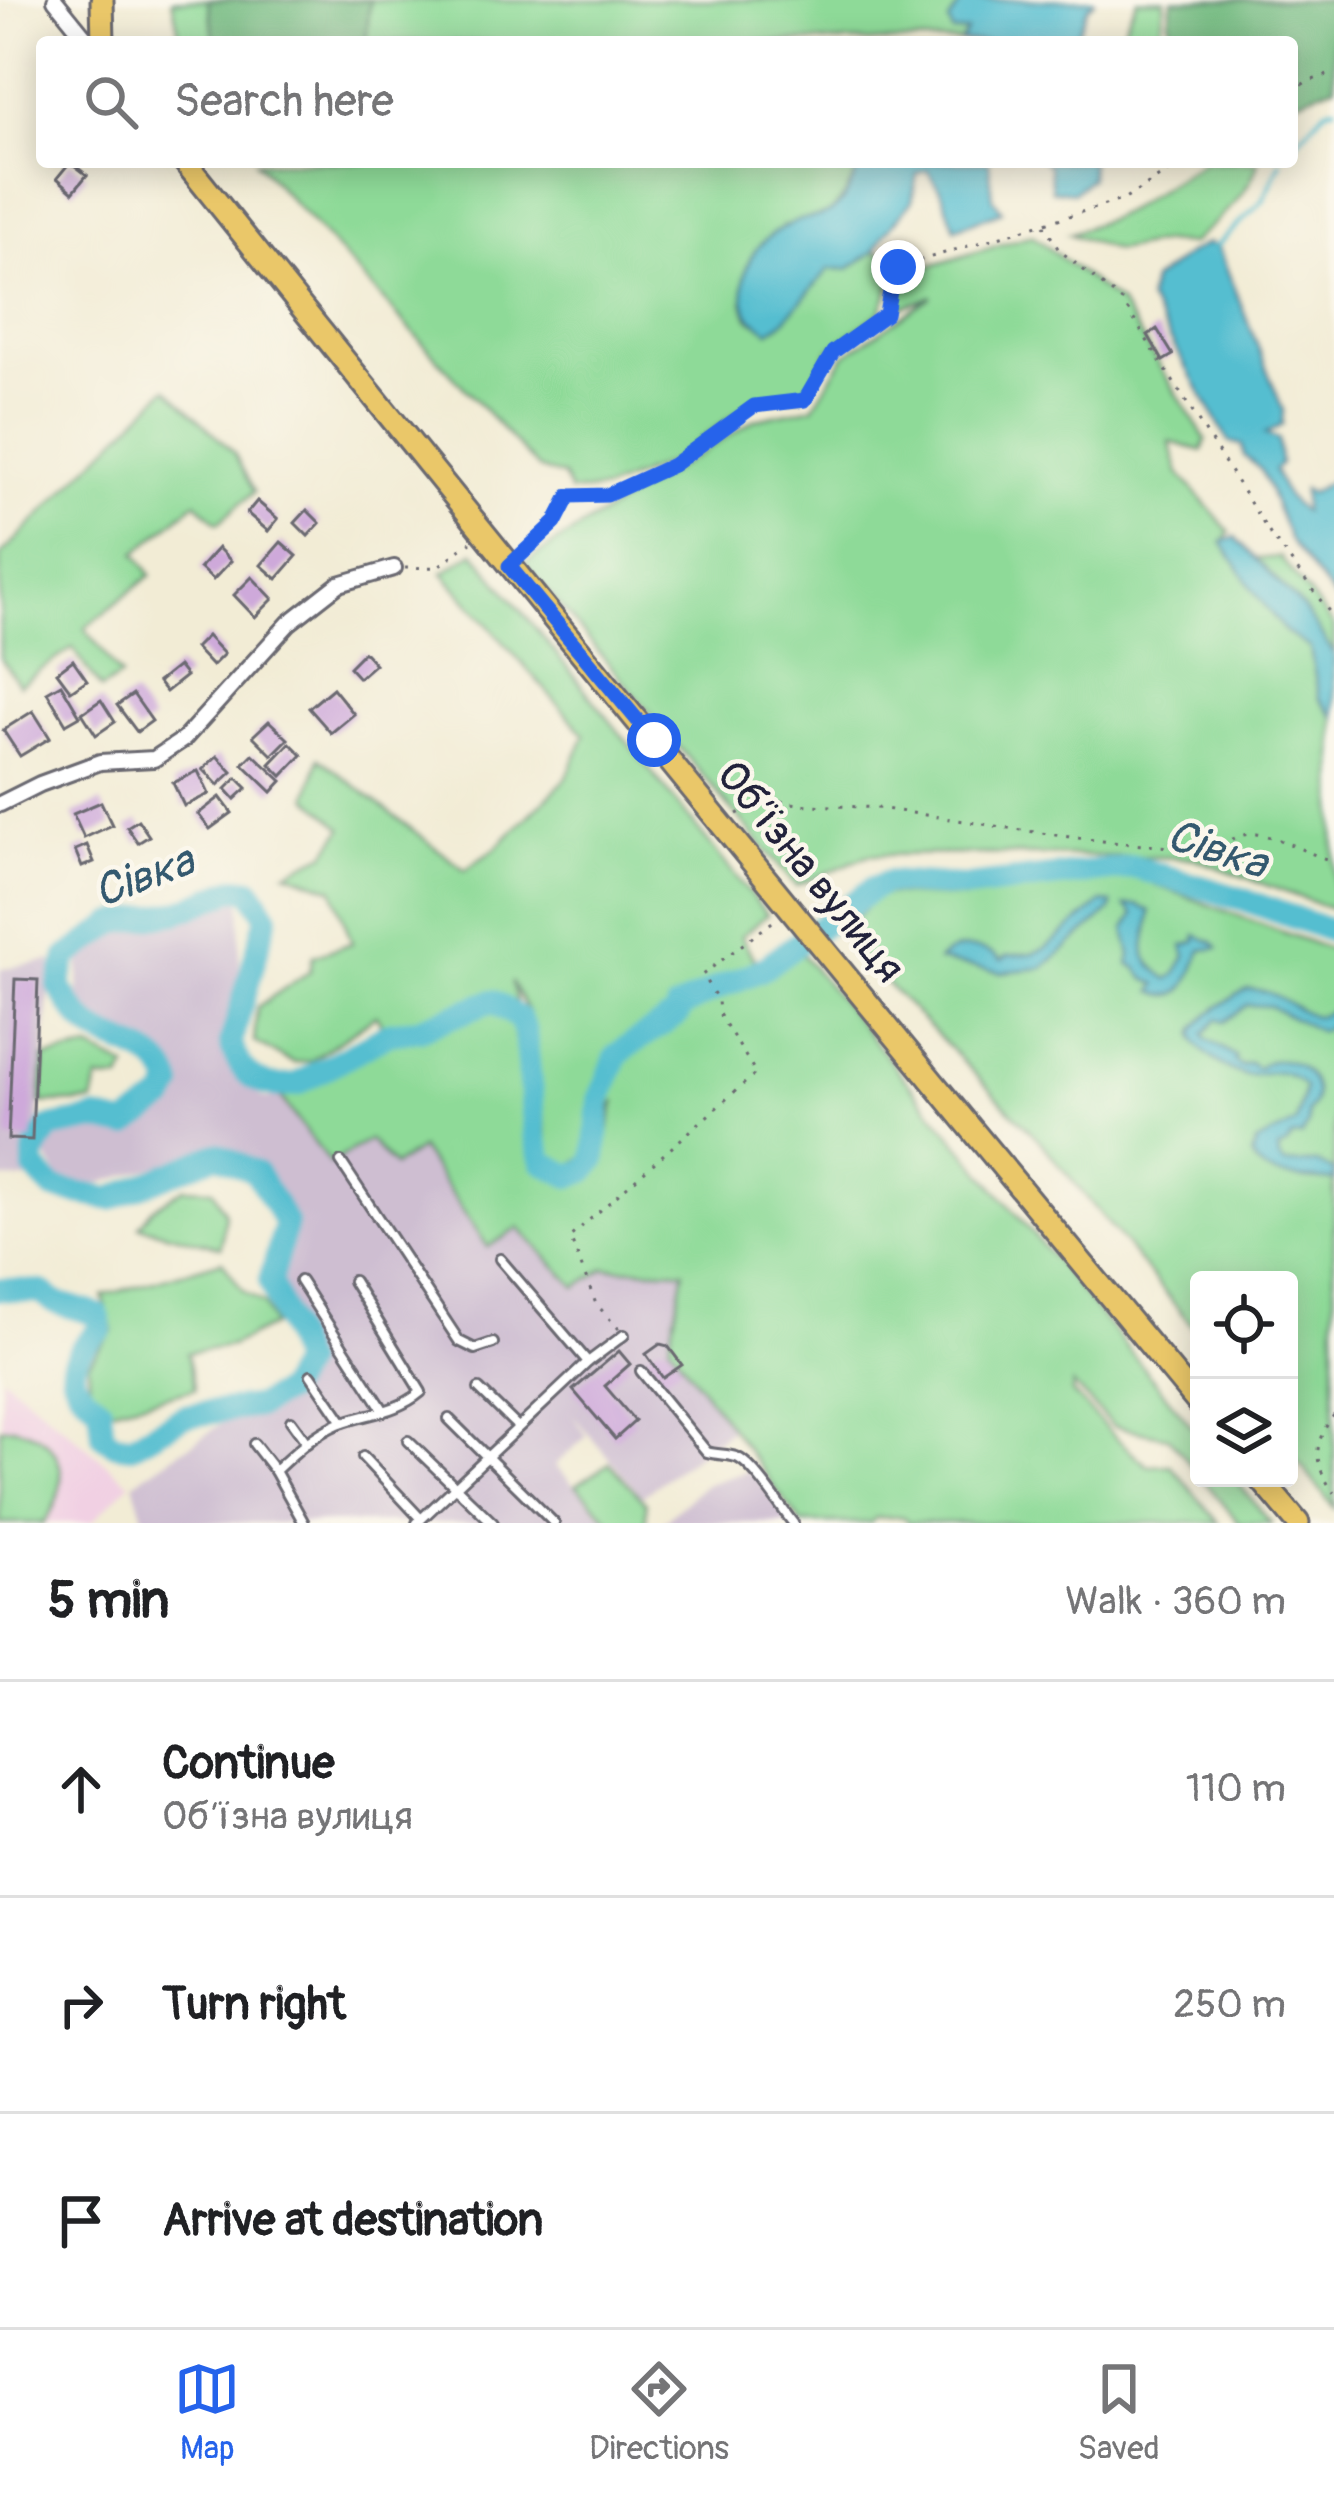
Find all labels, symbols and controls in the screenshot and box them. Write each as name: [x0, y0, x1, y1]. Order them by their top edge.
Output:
search box: [36, 36, 1298, 168]
icon: search: [78, 69, 144, 135]
text: Search here: [174, 74, 394, 130]
route end: [871, 240, 925, 294]
route start: [627, 713, 681, 767]
street label: Обʼїзна вулиця: [705, 751, 915, 993]
water label: Сівка: [1160, 808, 1276, 893]
water label: Сівка: [86, 833, 203, 921]
map controls: [1190, 1271, 1298, 1487]
button: locate: [1190, 1271, 1298, 1379]
button: layers: [1190, 1379, 1298, 1487]
text: 5 min: [48, 1569, 169, 1633]
text: Walk · 360 m: [1065, 1577, 1286, 1626]
text: Continue: [162, 1736, 335, 1792]
icon: ahead: [48, 1756, 114, 1822]
text: 110 m: [1186, 1764, 1286, 1813]
text: Обʼїзна вулиця: [162, 1792, 413, 1841]
icon: right: [48, 1972, 114, 2038]
text: Turn right: [162, 1977, 346, 2033]
text: 250 m: [1173, 1980, 1286, 2029]
icon: arrive: [48, 2188, 114, 2254]
text: Arrive at destination: [162, 2193, 543, 2249]
tab: Map: [174, 2356, 240, 2469]
tab: Directions: [589, 2356, 729, 2469]
tab: Saved: [1078, 2356, 1160, 2469]

